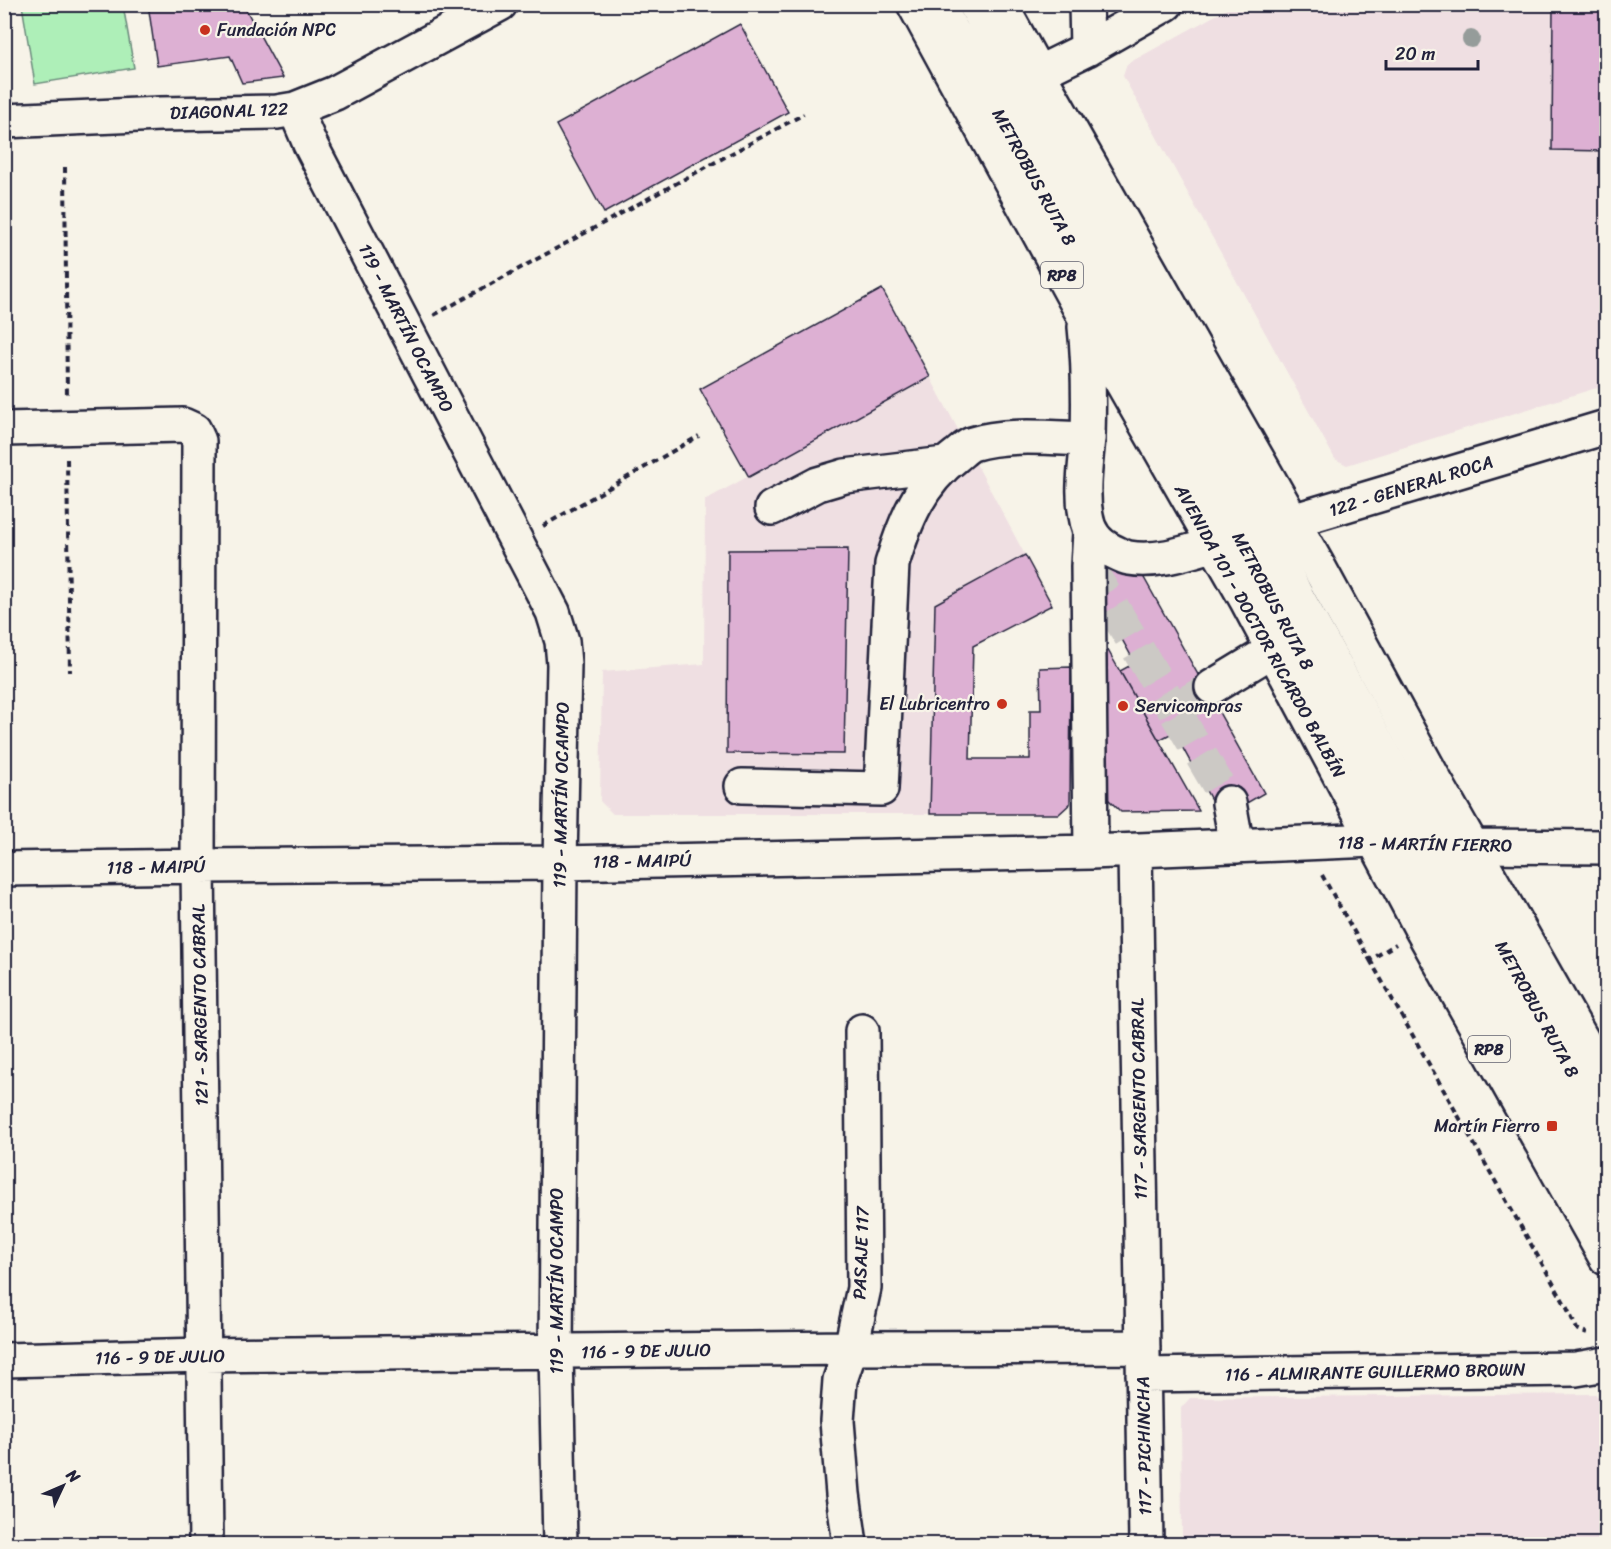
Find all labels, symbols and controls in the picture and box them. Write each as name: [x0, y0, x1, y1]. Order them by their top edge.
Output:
place label: Fundación NPC: [217, 14, 336, 46]
marker: Fundación NPC: [198, 23, 212, 37]
scale bar: [1386, 33, 1478, 71]
text: 20 m: [1395, 38, 1435, 70]
street label: DIAGONAL 122: [169, 93, 289, 129]
street label: METROBUS RUTA 8: [983, 102, 1085, 252]
street label: 119 - MARTÍN OCAMPO: [349, 238, 463, 418]
road number: RP8: [1041, 262, 1083, 288]
street label: 122 - GENERAL ROCA: [1325, 446, 1497, 526]
street label: AVENIDA 101 - DOCTOR RICARDO BALBÍN: [1165, 477, 1355, 784]
street label: METROBUS RUTA 8: [1223, 526, 1323, 676]
place label: El Lubricentro: [879, 688, 990, 720]
place label: Servicompras: [1135, 690, 1243, 722]
marker: El Lubricentro: [995, 697, 1009, 711]
marker: Servicompras: [1116, 699, 1130, 713]
street label: 119 - MARTÍN OCAMPO: [543, 701, 579, 889]
street label: 118 - MARTÍN FIERRO: [1337, 826, 1513, 862]
street label: 118 - MAIPÚ: [592, 844, 693, 878]
street label: 118 - MAIPÚ: [106, 850, 207, 884]
street label: 121 - SARGENTO CABRAL: [182, 903, 218, 1106]
street label: METROBUS RUTA 8: [1486, 934, 1588, 1084]
street label: 117 - SARGENTO CABRAL: [1121, 997, 1157, 1200]
road number: RP8: [1468, 1036, 1510, 1062]
place label: Martín Fierro: [1434, 1110, 1540, 1142]
marker: Martín Fierro: [1545, 1119, 1559, 1133]
street label: 119 - MARTÍN OCAMPO: [541, 1188, 573, 1374]
street label: PASAJE 117: [843, 1204, 879, 1300]
street label: 116 - 9 DE JULIO: [581, 1334, 711, 1368]
street label: 116 - 9 DE JULIO: [95, 1340, 225, 1374]
street label: 116 - ALMIRANTE GUILLERMO BROWN: [1224, 1353, 1526, 1391]
street label: 117 - PICHINCHA: [1127, 1376, 1161, 1516]
north arrow: [33, 1456, 93, 1516]
text: N: [58, 1461, 88, 1491]

